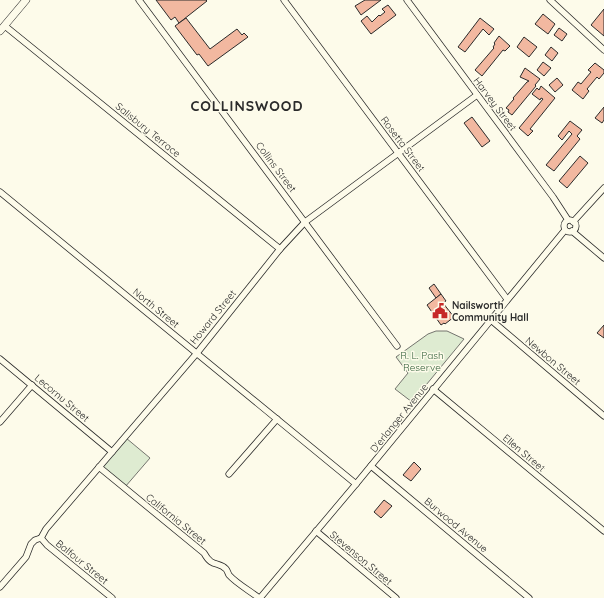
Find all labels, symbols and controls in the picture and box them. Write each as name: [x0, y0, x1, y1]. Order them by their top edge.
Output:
street label: Harvey Street: [470, 74, 520, 134]
district label: COLLINSWOOD: [190, 97, 304, 115]
street label: Salisbury Terrace: [113, 100, 183, 160]
street label: Rosetta Street: [378, 114, 428, 175]
street label: Collins Street: [253, 139, 300, 195]
street label: North Street: [130, 285, 182, 331]
street label: Howard Street: [187, 287, 239, 347]
place label: Nailsworth Community Hall: [452, 299, 529, 324]
public building icon: Nailsworth Community Hall: [431, 302, 449, 320]
street label: Newbon Street: [523, 334, 584, 388]
park label: R. L. Pash Reserve: [400, 349, 444, 374]
street label: Lecornu Street: [32, 371, 93, 425]
street label: D'erlanger Avenue: [367, 381, 431, 455]
street label: Ellen Street: [500, 431, 548, 475]
street label: California Street: [143, 491, 209, 548]
street label: Burwood Avenue: [422, 495, 491, 556]
street label: Stevenson Street: [327, 528, 395, 588]
street label: Balfour Street: [53, 537, 111, 587]

